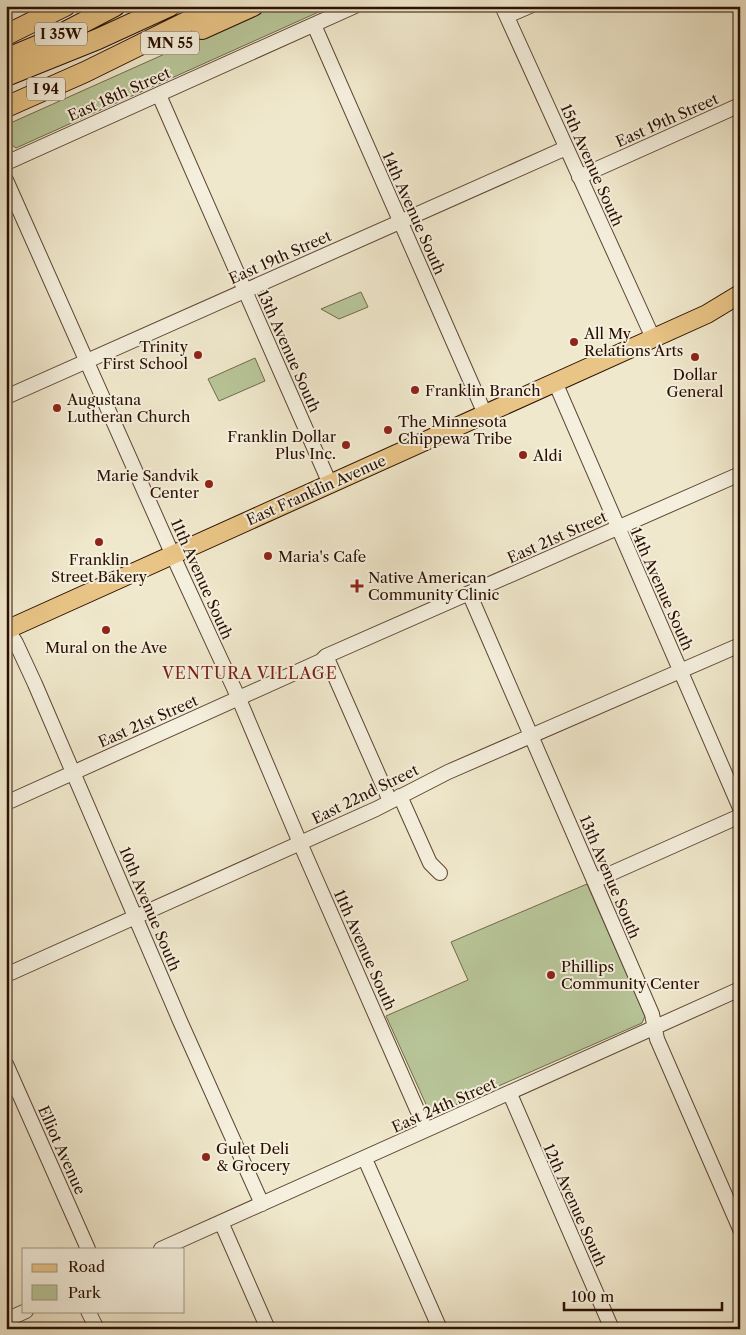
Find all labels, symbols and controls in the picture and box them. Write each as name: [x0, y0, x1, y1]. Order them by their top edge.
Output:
road number: I 35W: [35, 22, 87, 46]
road number: MN 55: [141, 32, 199, 54]
street label: East 18th Street: [65, 63, 174, 125]
road number: I 94: [27, 78, 65, 100]
street label: East 19th Street: [613, 89, 722, 151]
street label: 15th Avenue South: [556, 101, 628, 230]
street label: 14th Avenue South: [378, 149, 450, 278]
street label: East 19th Street: [226, 226, 335, 288]
street label: 13th Avenue South: [253, 287, 325, 416]
place label: All My Relations Arts: [583, 324, 683, 360]
marker: All My Relations Arts: [568, 336, 580, 348]
place label: Trinity First School: [103, 337, 189, 373]
marker: Trinity First School: [192, 349, 204, 361]
marker: Dollar General: [689, 351, 701, 363]
place label: Dollar General: [667, 365, 724, 401]
place label: Franklin Branch: [425, 381, 541, 400]
marker: Franklin Branch: [409, 384, 421, 396]
place label: Augustana Lutheran Church: [66, 390, 191, 426]
marker: Augustana Lutheran Church: [51, 402, 63, 414]
place label: The Minnesota Chippewa Tribe: [398, 412, 512, 448]
marker: The Minnesota Chippewa Tribe: [382, 424, 394, 436]
place label: Franklin Dollar Plus Inc.: [227, 427, 337, 463]
marker: Franklin Dollar Plus Inc.: [340, 439, 352, 451]
place label: Aldi: [532, 446, 563, 465]
marker: Aldi: [517, 449, 529, 461]
street label: East Franklin Avenue: [243, 451, 389, 529]
place label: Marie Sandvik Center: [96, 466, 200, 502]
marker: Marie Sandvik Center: [203, 478, 215, 490]
street label: East 21st Street: [504, 506, 610, 567]
street label: 11th Avenue South: [167, 516, 237, 643]
street label: 14th Avenue South: [626, 525, 698, 654]
marker: Franklin Street Bakery: [93, 536, 105, 548]
place label: Maria's Cafe: [278, 547, 366, 566]
place label: Franklin Street Bakery: [51, 550, 148, 586]
marker: Maria's Cafe: [262, 550, 274, 562]
place label: Native American Community Clinic: [368, 568, 500, 604]
marker: Native American Community Clinic: [350, 579, 364, 593]
marker: Mural on the Ave: [100, 624, 112, 636]
place label: Mural on the Ave: [45, 638, 167, 657]
district label: VENTURA VILLAGE: [161, 663, 338, 683]
street label: East 21st Street: [95, 690, 201, 751]
street label: East 22nd Street: [309, 760, 422, 828]
street label: 13th Avenue South: [575, 812, 645, 942]
street label: 10th Avenue South: [115, 844, 185, 975]
street label: 11th Avenue South: [330, 887, 400, 1014]
place label: Phillips Community Center: [561, 957, 700, 993]
marker: Phillips Community Center: [545, 969, 557, 981]
street label: East 24th Street: [389, 1073, 500, 1137]
street label: Elliot Avenue: [34, 1103, 90, 1197]
place label: Gulet Deli & Grocery: [216, 1139, 291, 1175]
street label: 12th Avenue South: [539, 1141, 611, 1270]
marker: Gulet Deli & Grocery: [200, 1151, 212, 1163]
legend: [22, 1248, 185, 1312]
text: Road: [68, 1257, 105, 1276]
scale bar: [564, 1280, 721, 1312]
text: Park: [68, 1283, 102, 1302]
text: 100 m: [571, 1287, 614, 1306]

